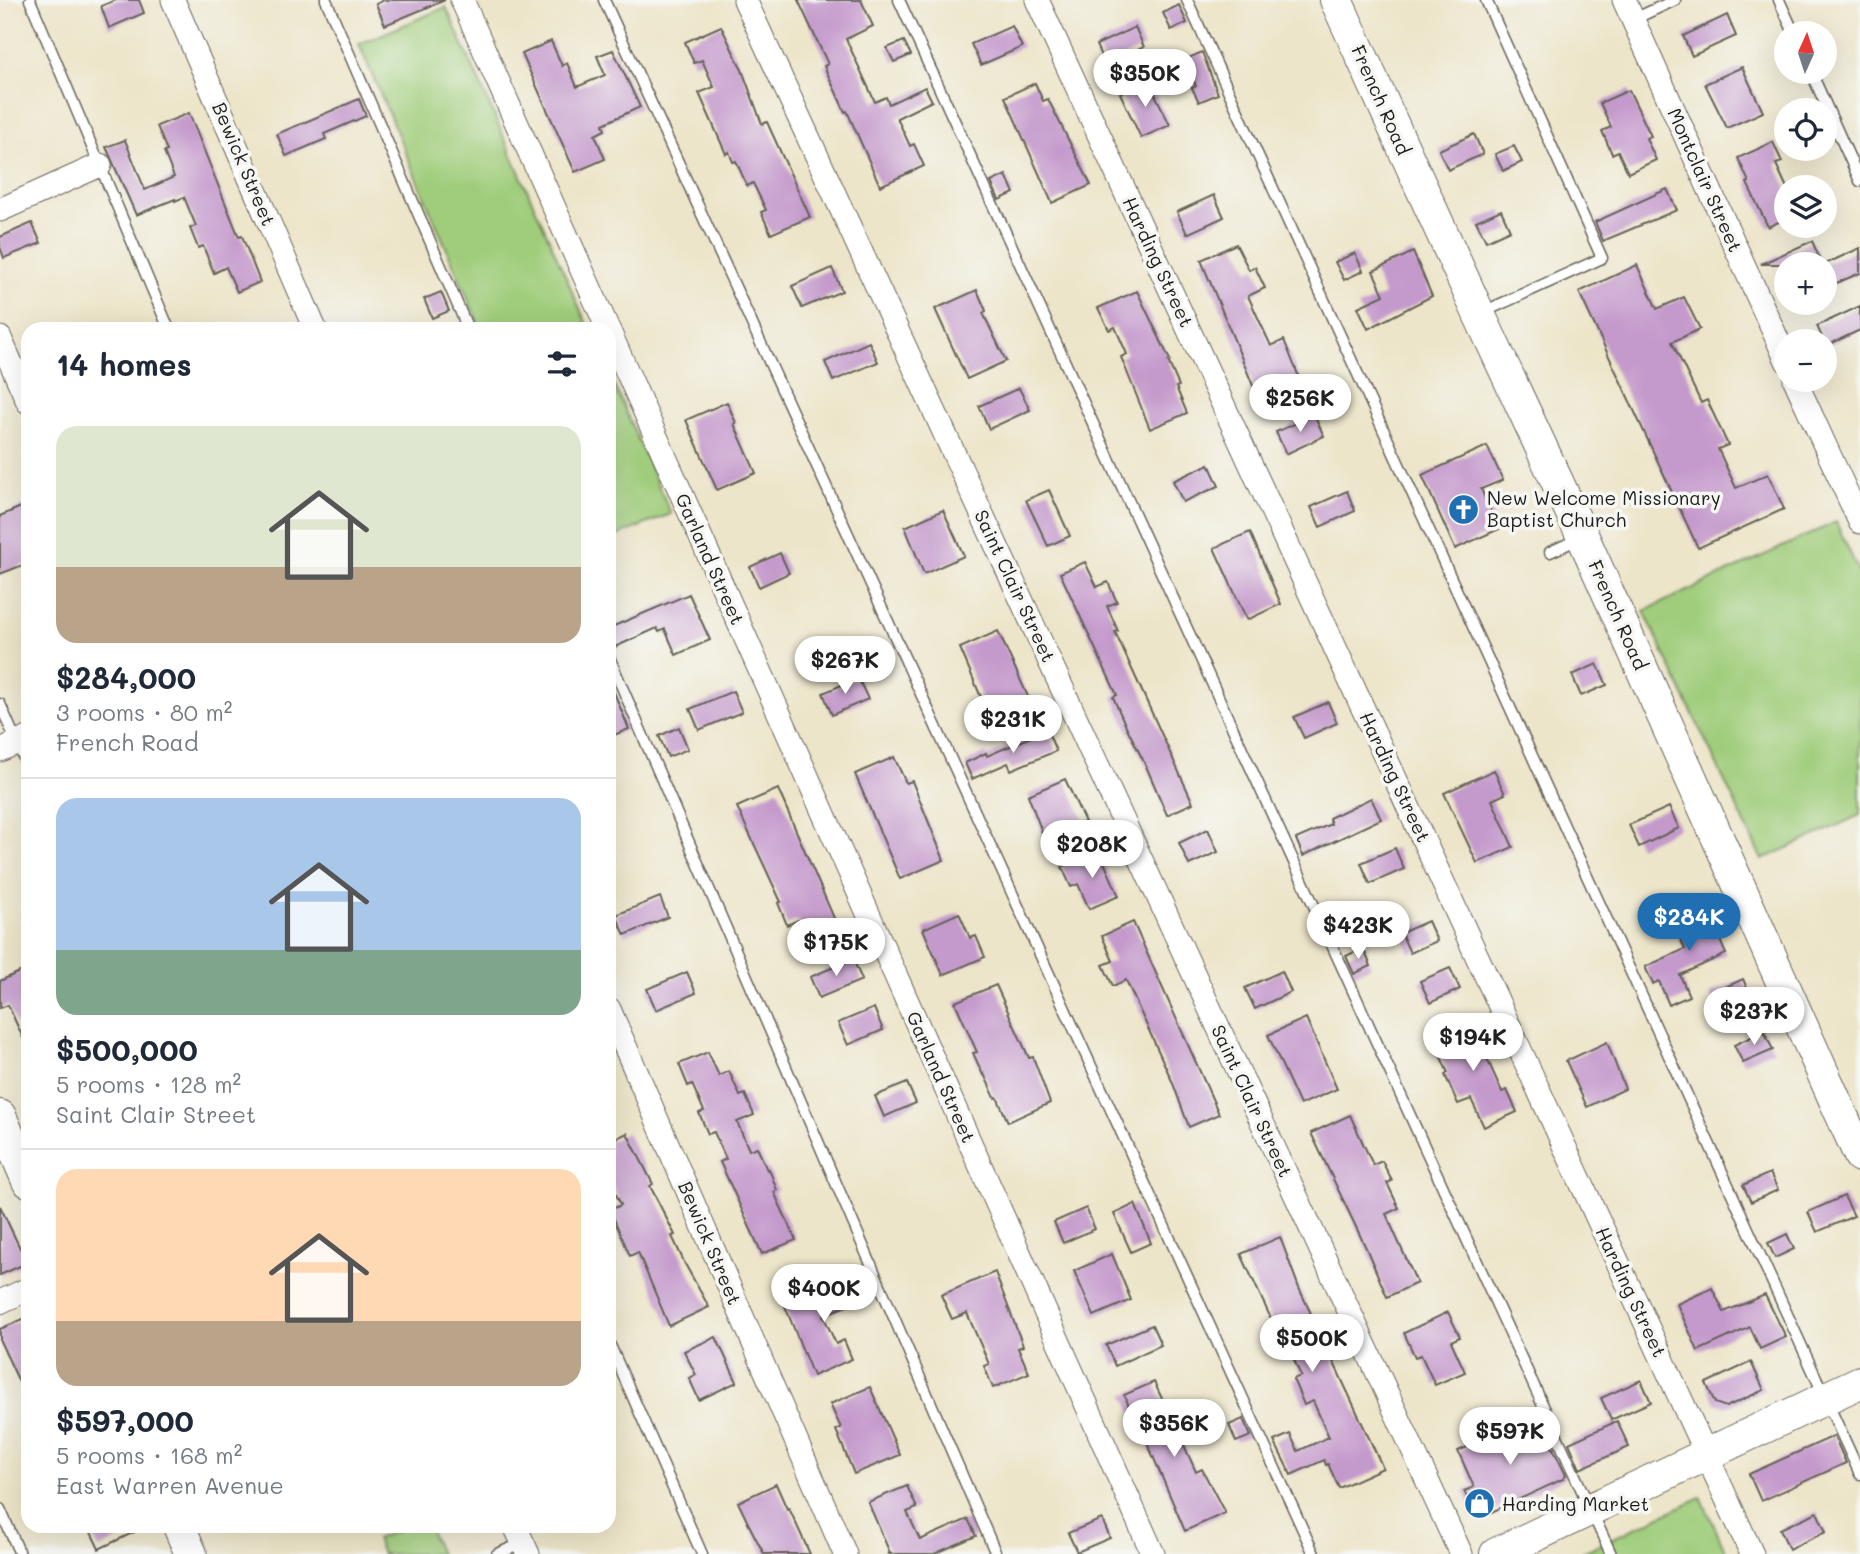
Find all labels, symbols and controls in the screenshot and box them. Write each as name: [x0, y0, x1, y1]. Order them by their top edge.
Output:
north arrow: [1774, 21, 1838, 84]
map controls: [1774, 21, 1837, 392]
street label: French Road: [1346, 41, 1417, 159]
pin: $350K: [1096, 50, 1194, 109]
text: $350K: [1109, 57, 1181, 87]
street label: Bewick Street: [207, 98, 282, 229]
button: locate: [1774, 98, 1837, 161]
street label: Montclair Street: [1663, 104, 1748, 256]
button: layers: [1774, 175, 1837, 238]
street label: Harding Street: [1117, 193, 1200, 331]
button: +: [1774, 252, 1837, 315]
button: −: [1774, 329, 1837, 392]
text: 14 homes: [56, 344, 192, 384]
icon: filters: [543, 345, 581, 383]
pin: $256K: [1251, 374, 1349, 434]
text: $256K: [1265, 382, 1335, 412]
icon: home: [256, 472, 382, 598]
place label: New Welcome Missionary Baptist Church: [1487, 485, 1721, 532]
street label: Garland Street: [670, 489, 751, 628]
church icon: New Welcome Missionary Baptist Church: [1447, 492, 1481, 526]
street label: Saint Clair Street: [969, 506, 1062, 666]
street label: French Road: [1583, 556, 1654, 674]
pin: $267K: [796, 636, 894, 696]
text: $267K: [811, 644, 879, 674]
text: $284,000: [56, 657, 196, 697]
pin: $231K: [964, 696, 1062, 755]
text: 3 rooms · 80 m²: [56, 697, 232, 727]
text: $231K: [980, 703, 1046, 733]
street label: Harding Street: [1354, 708, 1437, 846]
text: French Road: [56, 727, 199, 757]
pin: $208K: [1043, 820, 1141, 880]
text: $208K: [1056, 828, 1128, 858]
icon: home: [256, 844, 382, 970]
pin: $284K: [1640, 894, 1738, 953]
text: $284K: [1653, 901, 1725, 931]
pin: $423K: [1309, 902, 1407, 961]
text: $423K: [1323, 909, 1393, 939]
pin: $175K: [787, 918, 885, 978]
text: $175K: [803, 926, 869, 956]
pin: $237K: [1705, 988, 1803, 1047]
text: $237K: [1720, 995, 1788, 1025]
street label: Garland Street: [901, 1007, 982, 1146]
pin: $194K: [1424, 1014, 1522, 1073]
street label: Saint Clair Street: [1206, 1021, 1299, 1181]
text: $194K: [1439, 1021, 1507, 1051]
text: $500,000: [56, 1029, 198, 1069]
text: 5 rooms · 128 m²: [56, 1069, 241, 1099]
text: Saint Clair Street: [56, 1099, 256, 1129]
street label: Bewick Street: [673, 1177, 748, 1308]
icon: home: [256, 1215, 382, 1341]
street label: Harding Street: [1590, 1223, 1673, 1361]
pin: $400K: [775, 1264, 873, 1324]
text: $400K: [787, 1272, 861, 1302]
pin: $500K: [1263, 1314, 1361, 1374]
text: $500K: [1276, 1322, 1348, 1352]
text: $597,000: [56, 1400, 194, 1440]
pin: $356K: [1125, 1400, 1223, 1459]
text: $356K: [1139, 1407, 1209, 1437]
pin: $597K: [1461, 1408, 1559, 1467]
text: $597K: [1475, 1415, 1545, 1445]
text: 5 rooms · 168 m²: [56, 1440, 242, 1470]
text: East Warren Avenue: [56, 1470, 284, 1500]
shop icon: Harding Market: [1462, 1487, 1496, 1521]
place label: Harding Market: [1502, 1491, 1649, 1516]

